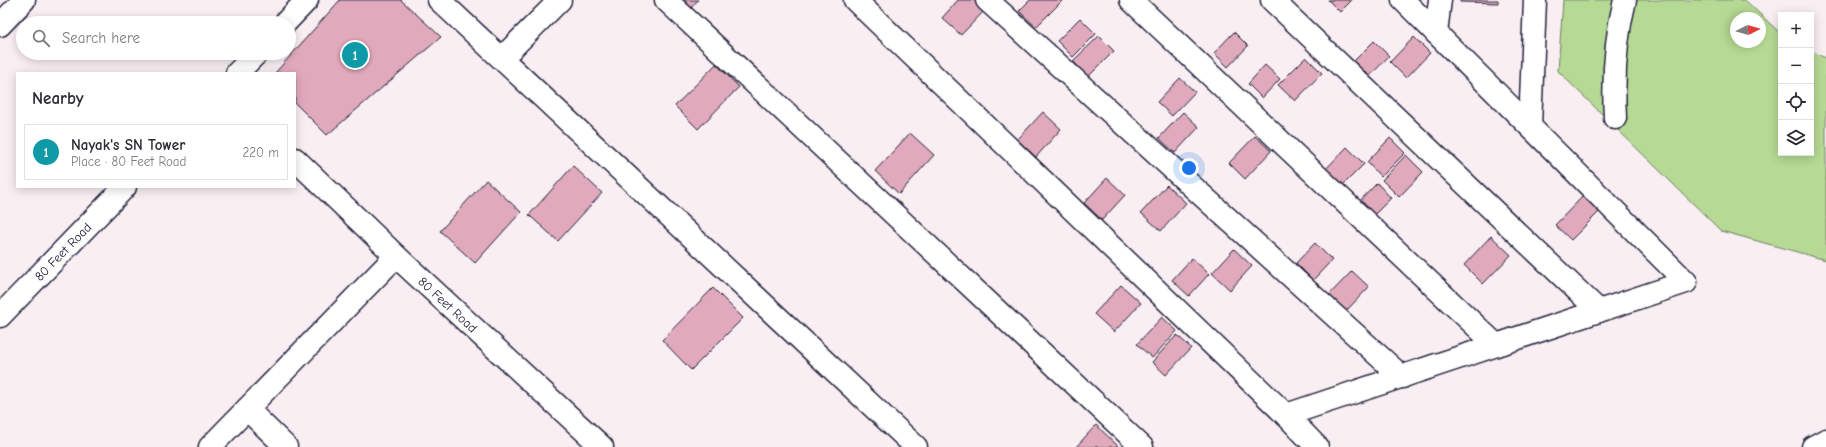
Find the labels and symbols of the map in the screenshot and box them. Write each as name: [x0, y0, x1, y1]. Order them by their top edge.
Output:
north arrow: [1730, 12, 1766, 48]
pin: 1: [342, 40, 368, 70]
your location: [1179, 158, 1199, 178]
street label: 80 Feet Road: [32, 220, 94, 284]
street label: 80 Feet Road: [415, 274, 480, 336]

